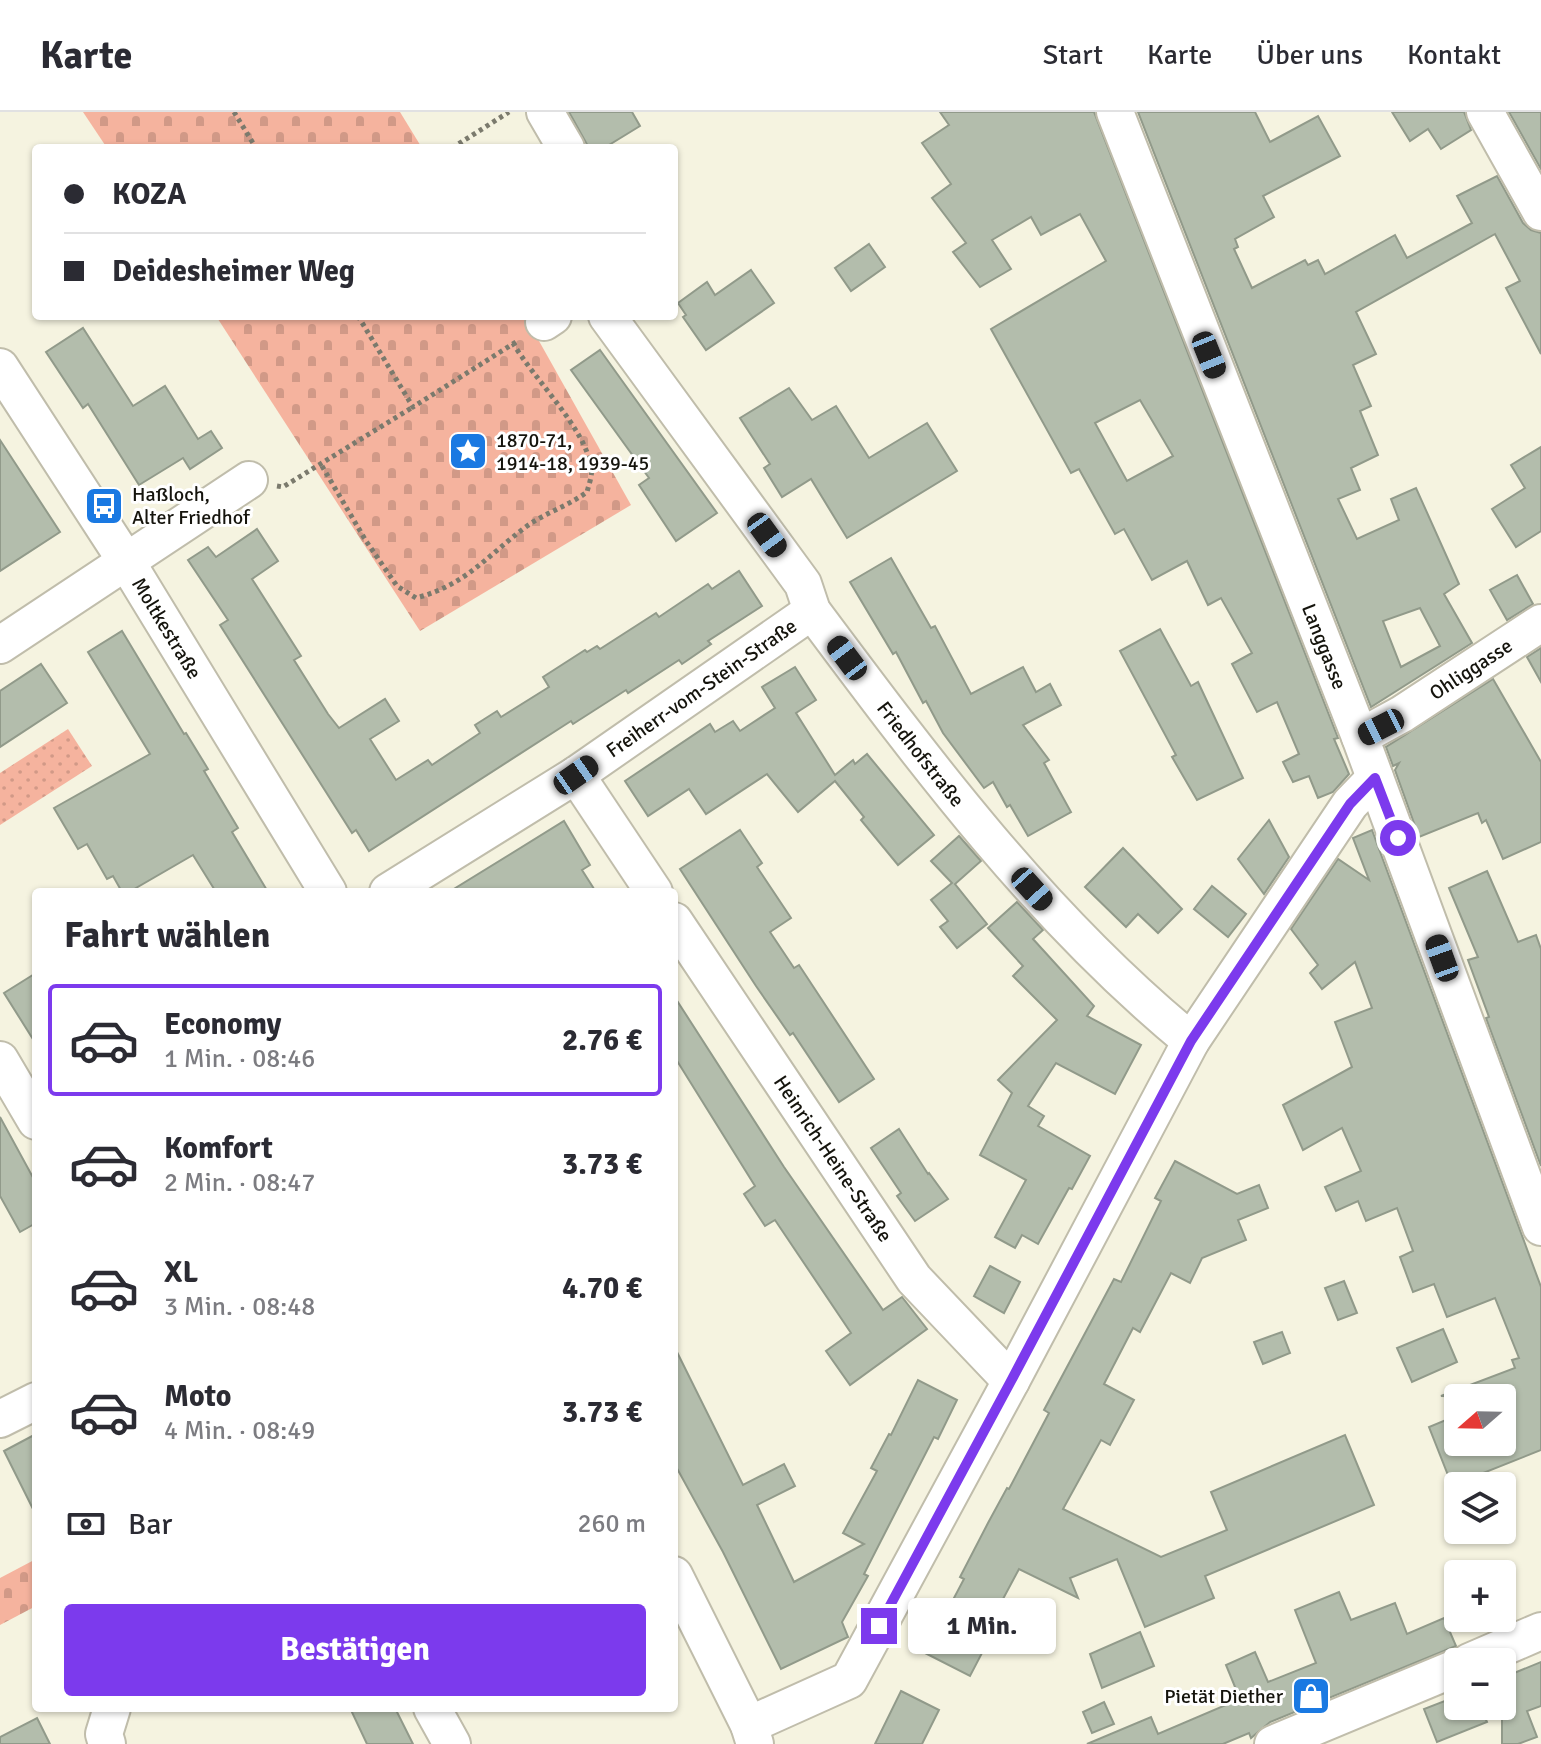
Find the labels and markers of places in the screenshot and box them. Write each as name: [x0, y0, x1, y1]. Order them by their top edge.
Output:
place label: 1870-71, 1914-18, 1939-45: [496, 428, 649, 476]
place icon: 1870-71, 1914-18, 1939-45: [447, 430, 489, 472]
place label: Haßloch, Alter Friedhof: [132, 482, 251, 530]
bus stop icon: Haßloch, Alter Friedhof: [83, 485, 125, 527]
shop icon: Pietät Diether: [1290, 1675, 1332, 1717]
place label: Pietät Diether: [1164, 1684, 1284, 1709]

